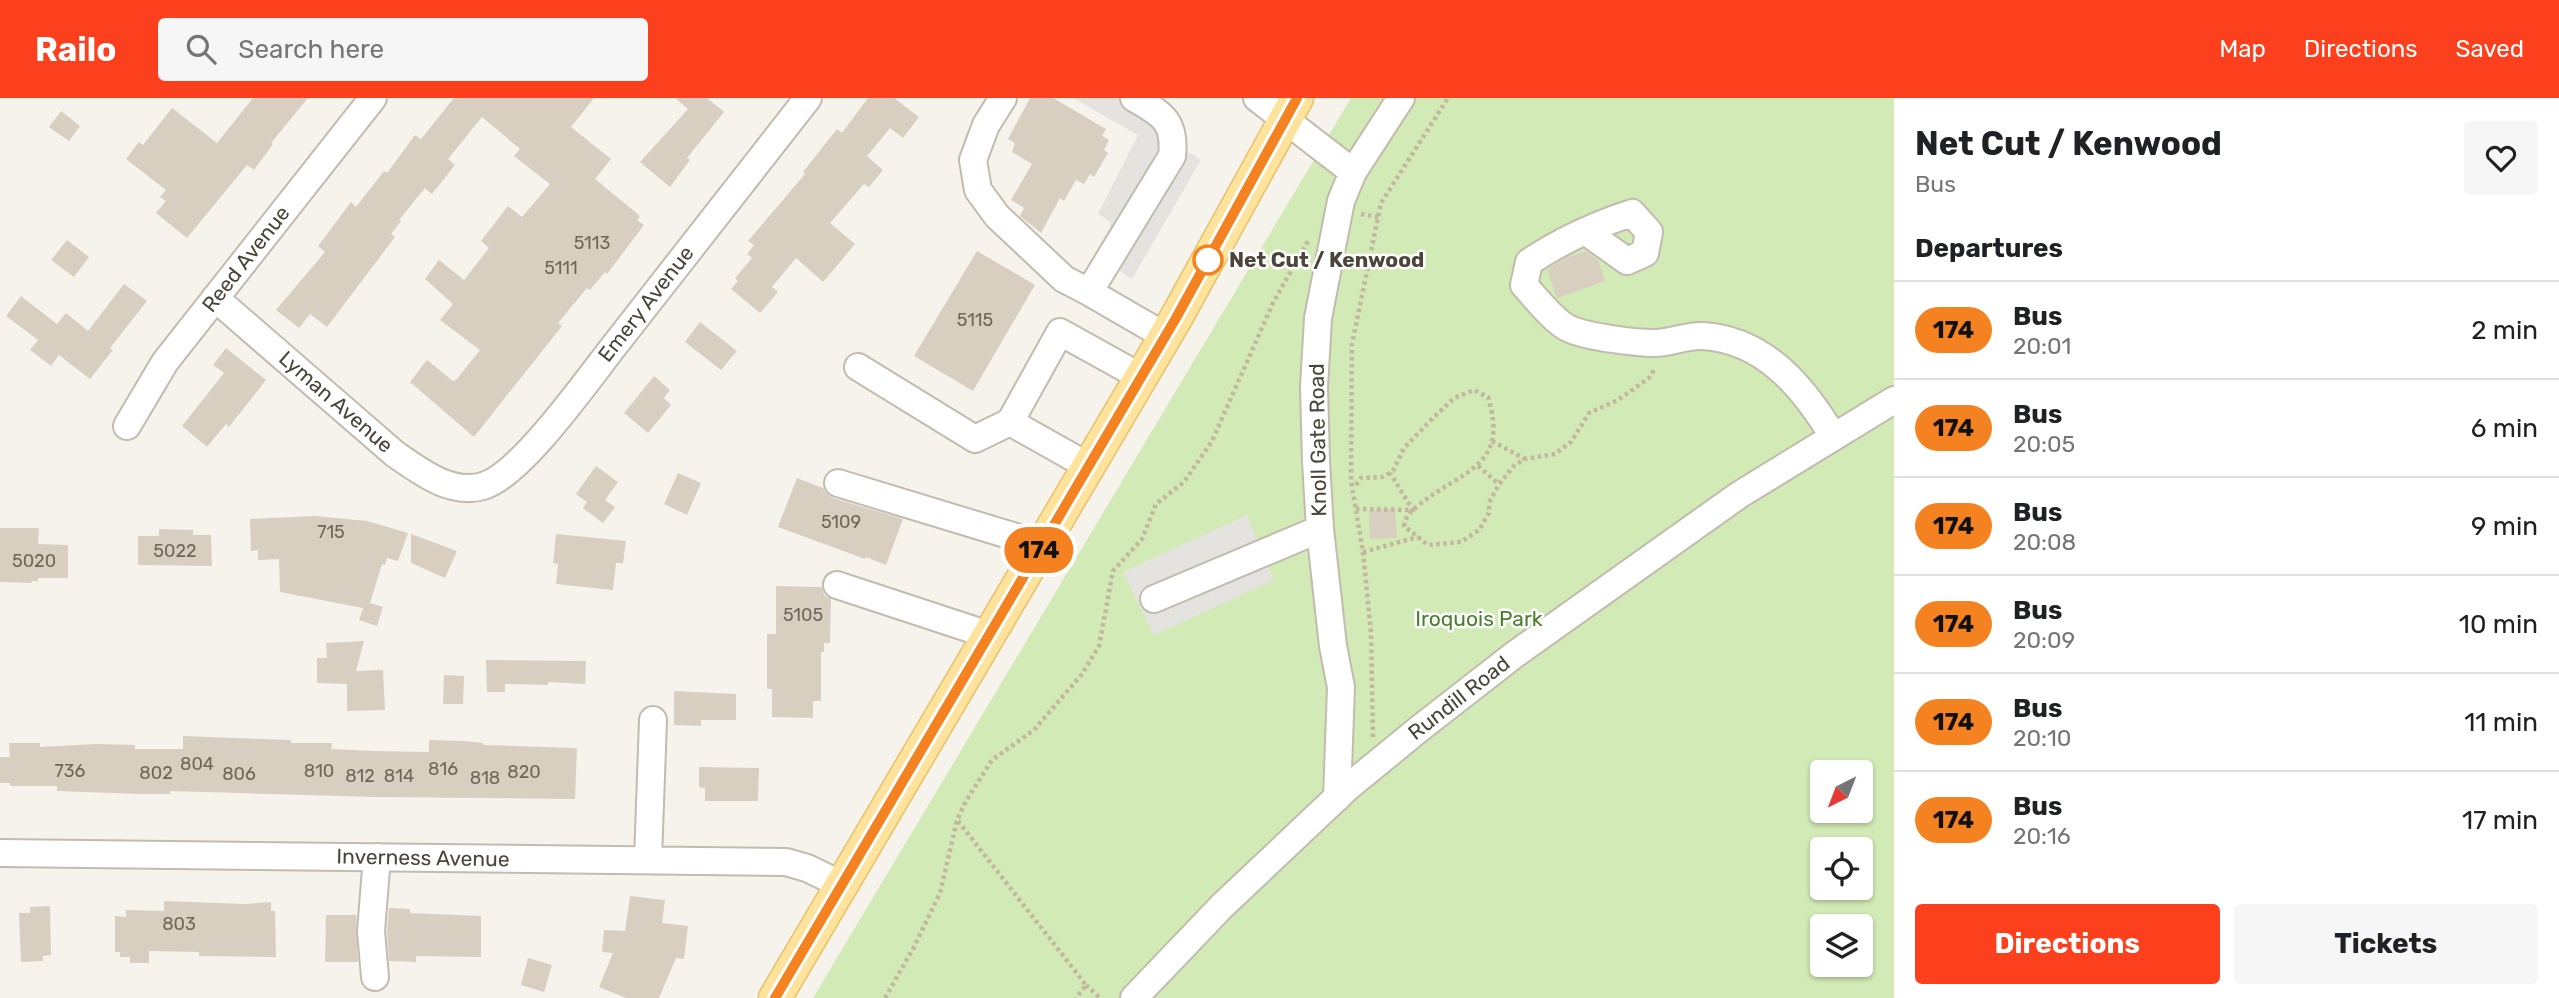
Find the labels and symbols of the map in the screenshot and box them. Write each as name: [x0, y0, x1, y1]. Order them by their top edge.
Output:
street label: Reed Avenue: [196, 201, 295, 317]
house number: 5113: [574, 232, 610, 254]
street label: Emery Avenue: [593, 241, 699, 367]
marker: Net Cut / Kenwood: [1193, 245, 1223, 275]
place label: Net Cut / Kenwood: [1229, 247, 1424, 272]
house number: 5111: [544, 257, 578, 279]
house number: 5115: [957, 309, 993, 331]
street label: Lyman Avenue: [274, 345, 398, 458]
street label: Knoll Gate Road: [1304, 363, 1331, 517]
house number: 5109: [821, 511, 861, 533]
house number: 715: [317, 521, 345, 543]
line badge: 174: [999, 527, 1079, 573]
house number: 5022: [153, 540, 197, 562]
house number: 5020: [12, 550, 56, 572]
house number: 5105: [783, 604, 823, 626]
park label: Iroquois Park: [1415, 606, 1543, 631]
street label: Rundill Road: [1403, 650, 1514, 745]
house number: 804: [180, 753, 214, 775]
house number: 816: [428, 758, 458, 780]
house number: 736: [55, 760, 86, 782]
house number: 810: [304, 760, 334, 782]
north arrow: [1810, 760, 1872, 822]
house number: 820: [507, 761, 541, 783]
house number: 802: [139, 762, 173, 784]
house number: 806: [222, 763, 256, 785]
house number: 812: [345, 765, 375, 787]
house number: 814: [384, 765, 414, 787]
house number: 818: [470, 767, 500, 789]
street label: Inverness Avenue: [336, 843, 510, 872]
house number: 803: [162, 913, 196, 935]

